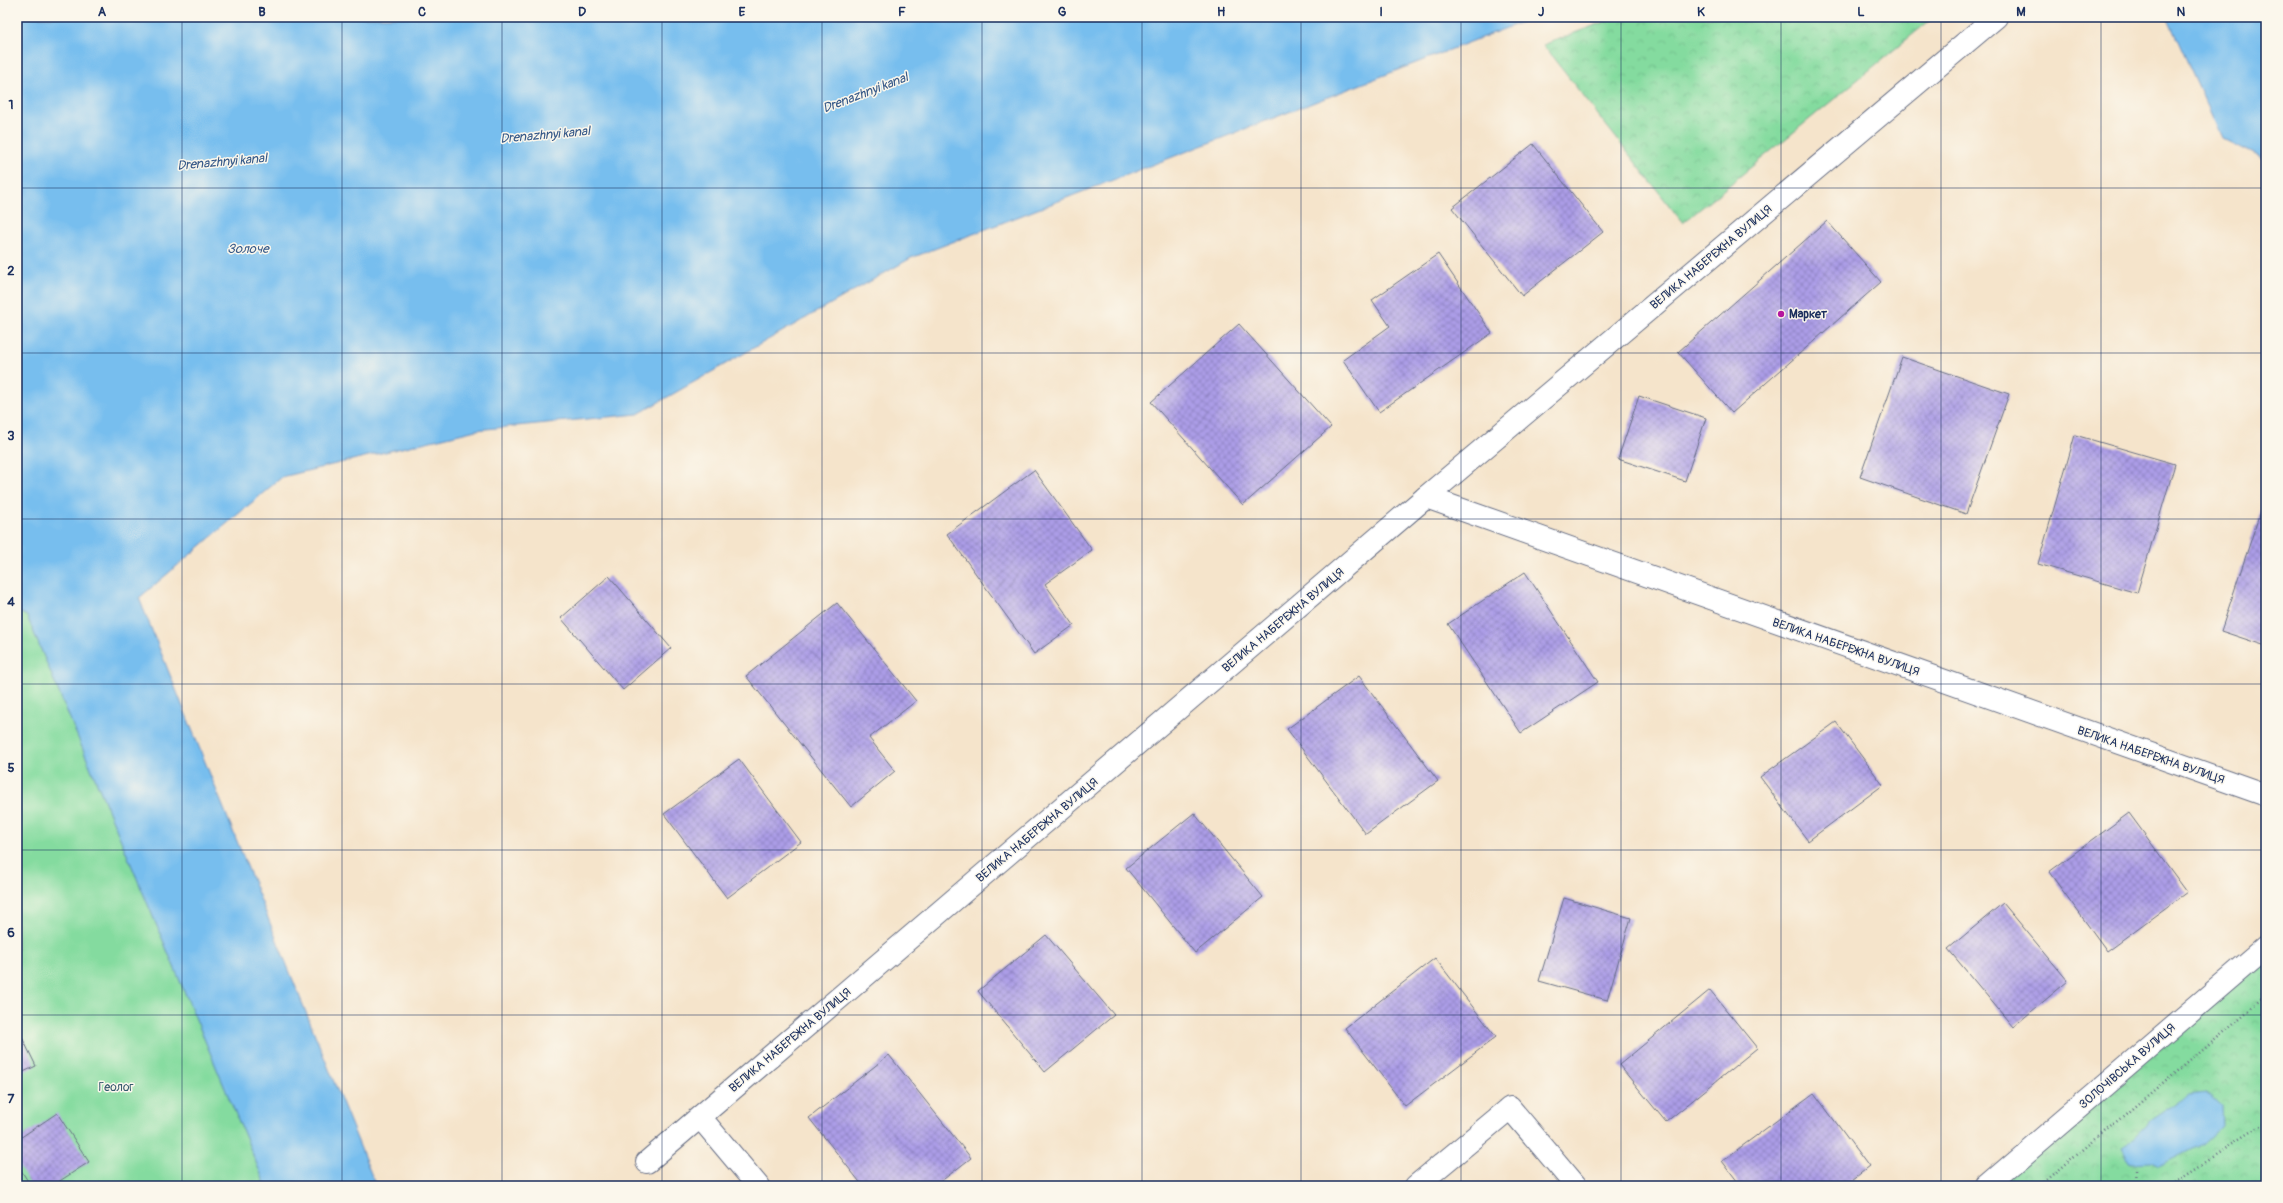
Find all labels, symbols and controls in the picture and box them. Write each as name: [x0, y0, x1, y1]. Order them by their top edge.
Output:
text: A: [98, 4, 107, 20]
text: B: [258, 4, 266, 20]
text: C: [418, 4, 426, 20]
text: D: [578, 4, 586, 20]
text: E: [739, 4, 746, 20]
text: F: [898, 4, 906, 20]
text: G: [1058, 4, 1067, 20]
text: H: [1217, 4, 1225, 20]
text: I: [1379, 4, 1383, 20]
text: J: [1538, 4, 1544, 20]
text: K: [1697, 4, 1705, 20]
text: L: [1857, 4, 1865, 20]
text: M: [2016, 4, 2026, 20]
text: N: [2177, 4, 2186, 20]
water label: Drenazhnyi kanal: [820, 69, 912, 117]
text: 1: [8, 97, 14, 113]
water label: Drenazhnyi kanal: [499, 123, 593, 147]
water label: Drenazhnyi kanal: [176, 150, 270, 174]
street label: ВЕЛИКА НАБЕРЕЖНА ВУЛИЦЯ: [1647, 202, 1775, 313]
water label: Золоче: [227, 241, 270, 257]
text: 2: [7, 263, 15, 279]
place label: Маркет: [1789, 307, 1828, 322]
marker: Маркет: [1776, 309, 1786, 319]
text: 3: [7, 428, 15, 444]
street label: ВЕЛИКА НАБЕРЕЖНА ВУЛИЦЯ: [1219, 565, 1347, 676]
text: 4: [7, 594, 15, 610]
street label: ВЕЛИКА НАБЕРЕЖНА ВУЛИЦЯ: [1770, 615, 1922, 680]
street label: ВЕЛИКА НАБЕРЕЖНА ВУЛИЦЯ: [2075, 723, 2227, 788]
text: 5: [7, 760, 15, 776]
street label: ВЕЛИКА НАБЕРЕЖНА ВУЛИЦЯ: [973, 775, 1101, 886]
text: 6: [7, 925, 15, 941]
street label: ВЕЛИКА НАБЕРЕЖНА ВУЛИЦЯ: [726, 985, 854, 1096]
street label: ЗОЛОЧІВСЬКА ВУЛИЦЯ: [2076, 1020, 2179, 1112]
park label: Геолог: [99, 1080, 133, 1095]
text: 7: [8, 1091, 15, 1107]

